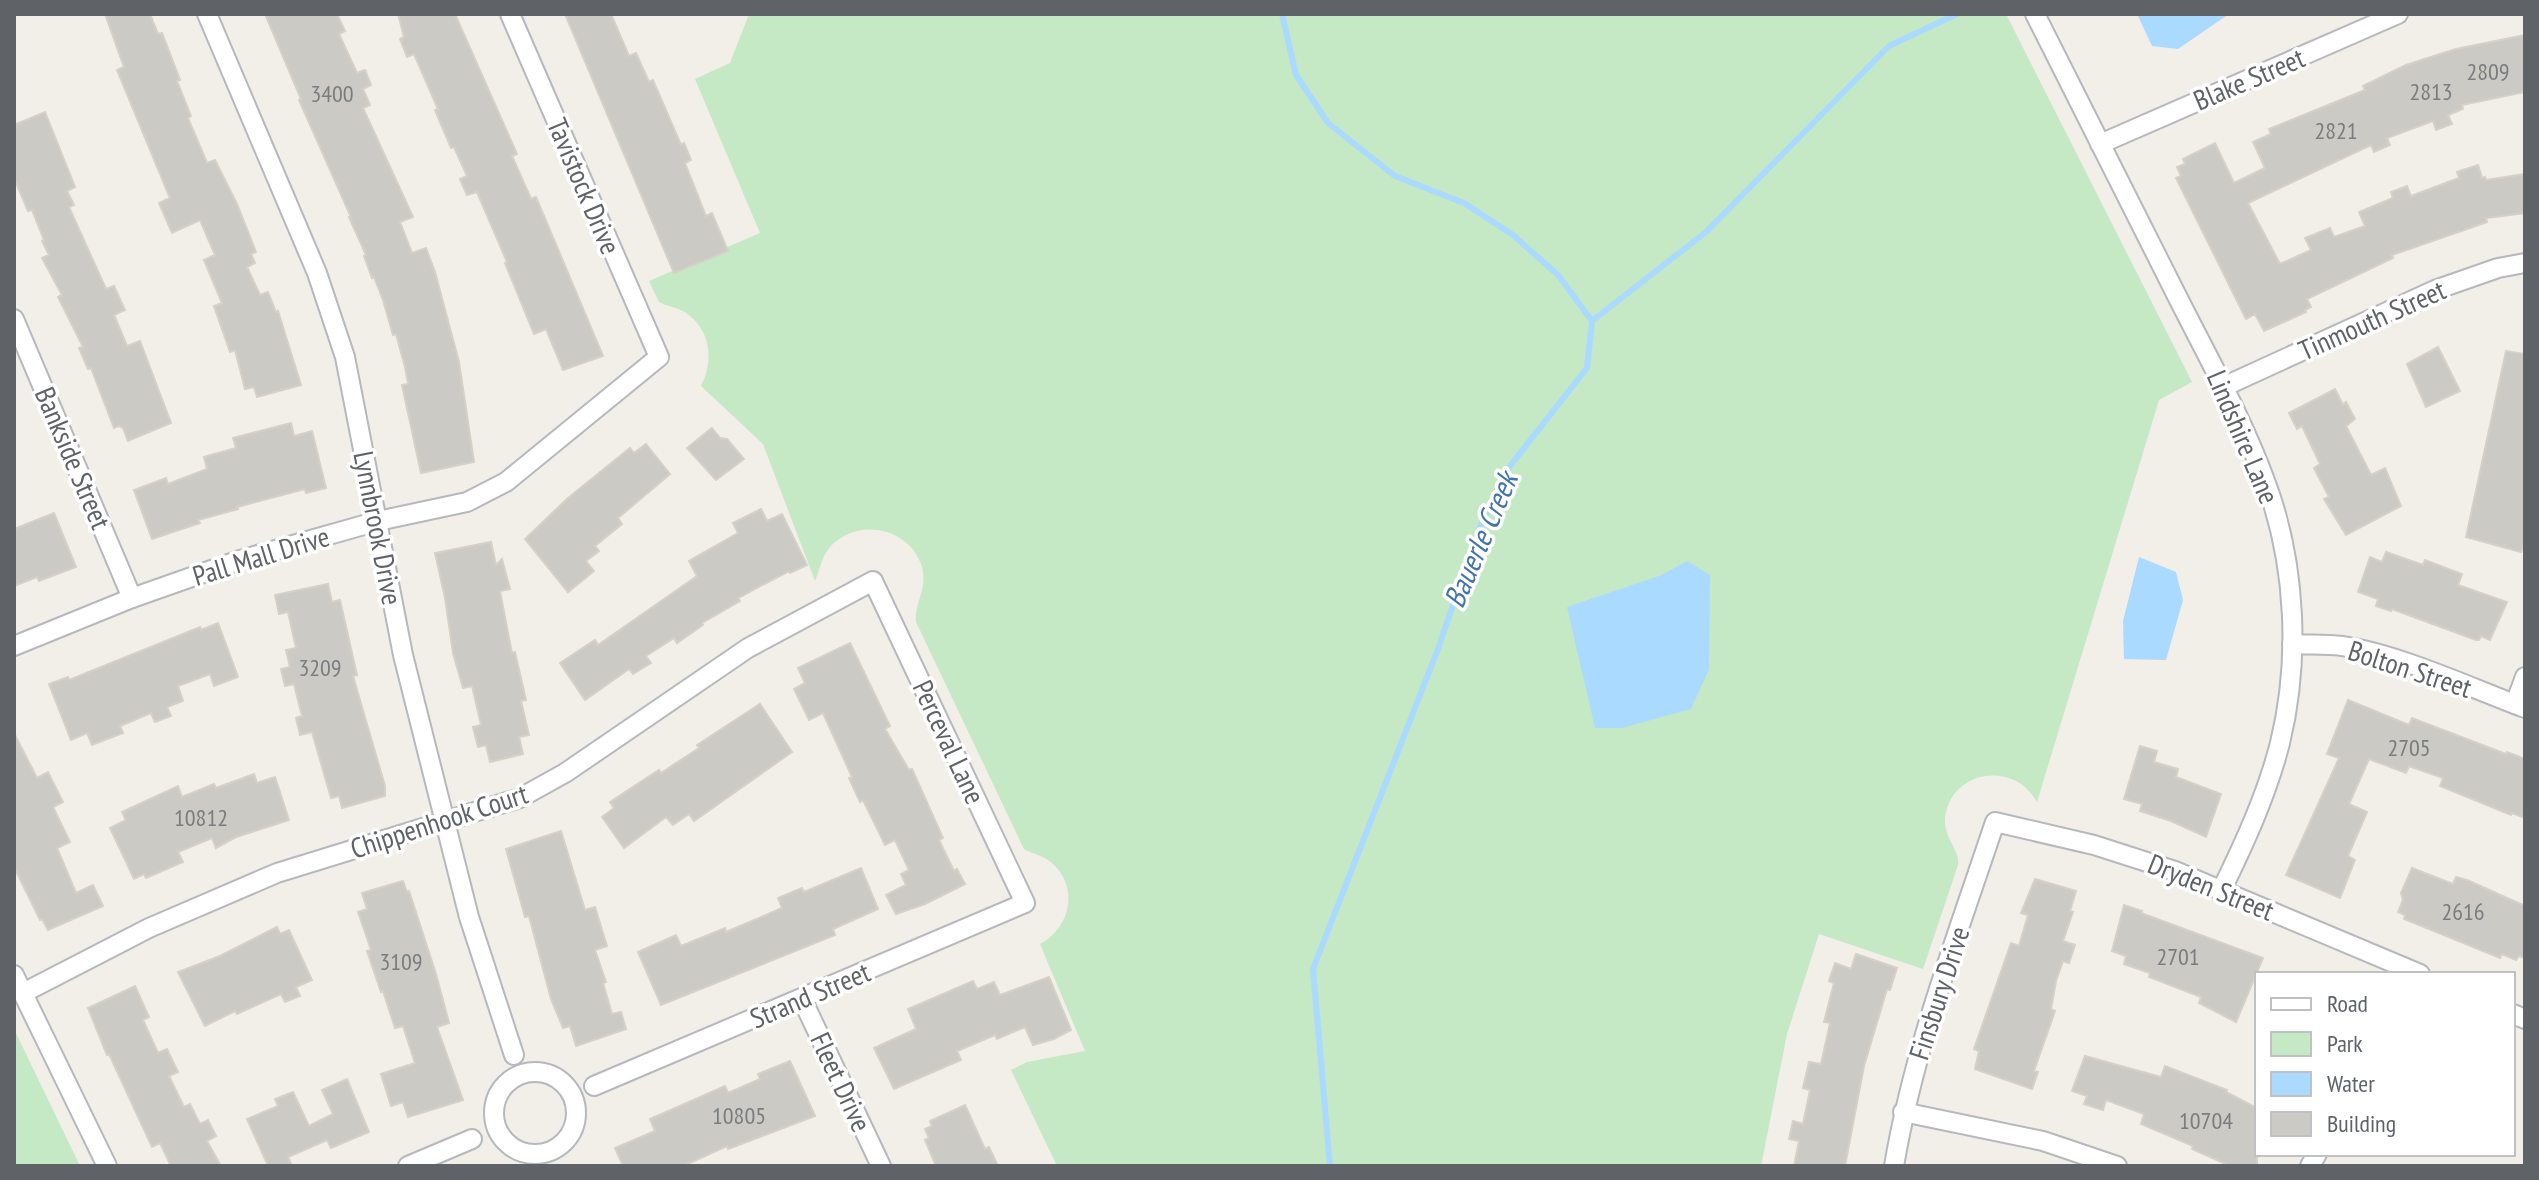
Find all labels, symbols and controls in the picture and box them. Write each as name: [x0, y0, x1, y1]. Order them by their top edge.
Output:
street label: Blake Street: [2188, 39, 2310, 118]
house number: 2809: [2466, 56, 2510, 87]
house number: 2813: [2409, 76, 2453, 107]
house number: 3400: [310, 78, 354, 109]
street label: Tavistock Drive: [539, 112, 630, 259]
house number: 2821: [2314, 115, 2358, 146]
street label: Tinmouth Street: [2292, 271, 2451, 368]
street label: Lindshire Lane: [2199, 364, 2288, 509]
street label: Bankside Street: [27, 381, 120, 535]
street label: Lynnbrook Drive: [345, 448, 411, 608]
water label: Bauerle Creek: [1434, 463, 1527, 613]
street label: Pall Mall Drive: [188, 517, 334, 594]
street label: Bolton Street: [2344, 631, 2477, 706]
house number: 3209: [298, 652, 342, 683]
street label: Perceval Lane: [905, 674, 994, 810]
house number: 2705: [2387, 732, 2431, 763]
street label: Chippenhook Court: [345, 774, 533, 867]
house number: 10812: [174, 802, 228, 833]
street label: Dryden Street: [2143, 845, 2280, 929]
house number: 2616: [2441, 896, 2485, 927]
street label: Finsbury Drive: [1900, 922, 1977, 1064]
house number: 2701: [2156, 941, 2200, 972]
house number: 3109: [379, 946, 423, 977]
street label: Strand Street: [744, 953, 876, 1036]
legend: [2255, 972, 2515, 1156]
text: Road: [2327, 988, 2368, 1019]
street label: Fleet Drive: [802, 1026, 881, 1137]
text: Park: [2327, 1028, 2363, 1059]
text: Water: [2327, 1068, 2375, 1099]
house number: 10805: [712, 1100, 766, 1131]
house number: 10704: [2179, 1105, 2233, 1136]
text: Building: [2327, 1108, 2396, 1139]

